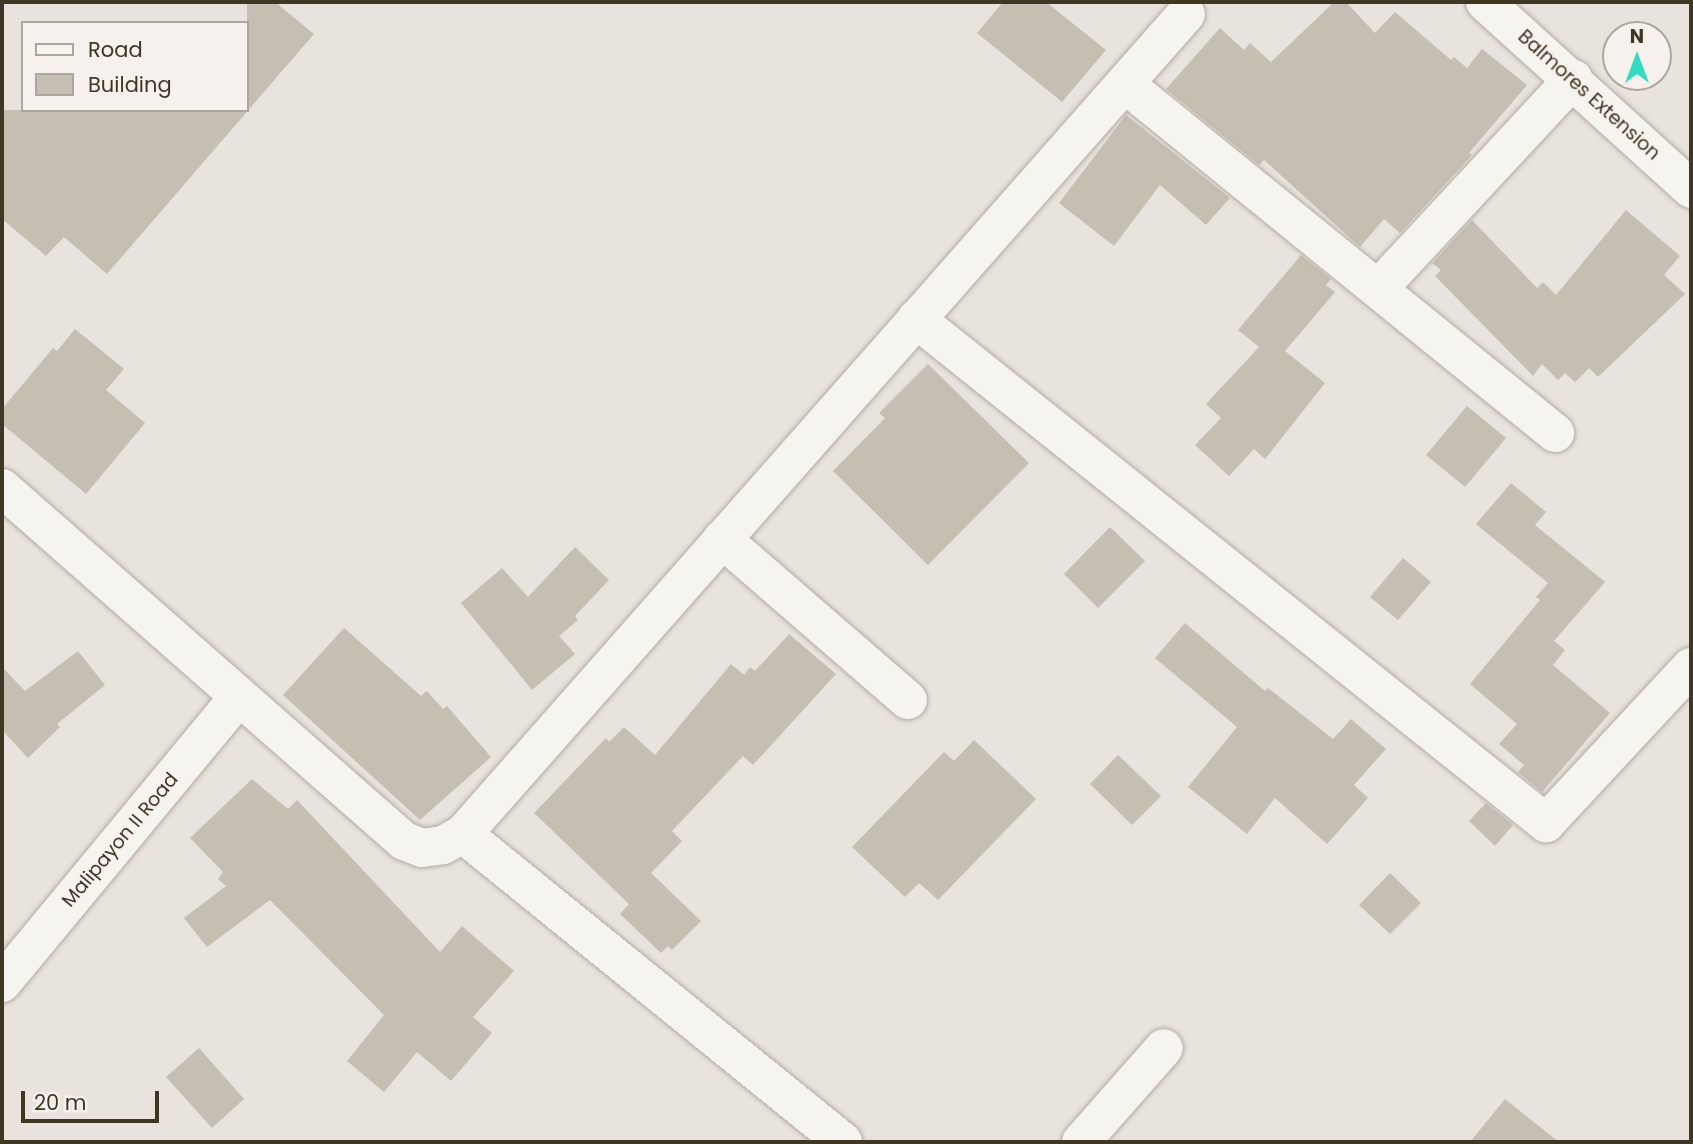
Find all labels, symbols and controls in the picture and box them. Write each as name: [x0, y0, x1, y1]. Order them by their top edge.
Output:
legend: [21, 21, 248, 112]
north arrow: [1602, 21, 1672, 91]
text: N: [1630, 23, 1644, 50]
street label: Balmores Extension: [1513, 25, 1665, 165]
text: Road: [88, 35, 143, 64]
text: Building: [88, 70, 172, 99]
street label: Malipayon II Road: [57, 768, 183, 912]
scale bar: [24, 1078, 163, 1122]
text: 20 m: [34, 1088, 87, 1117]

